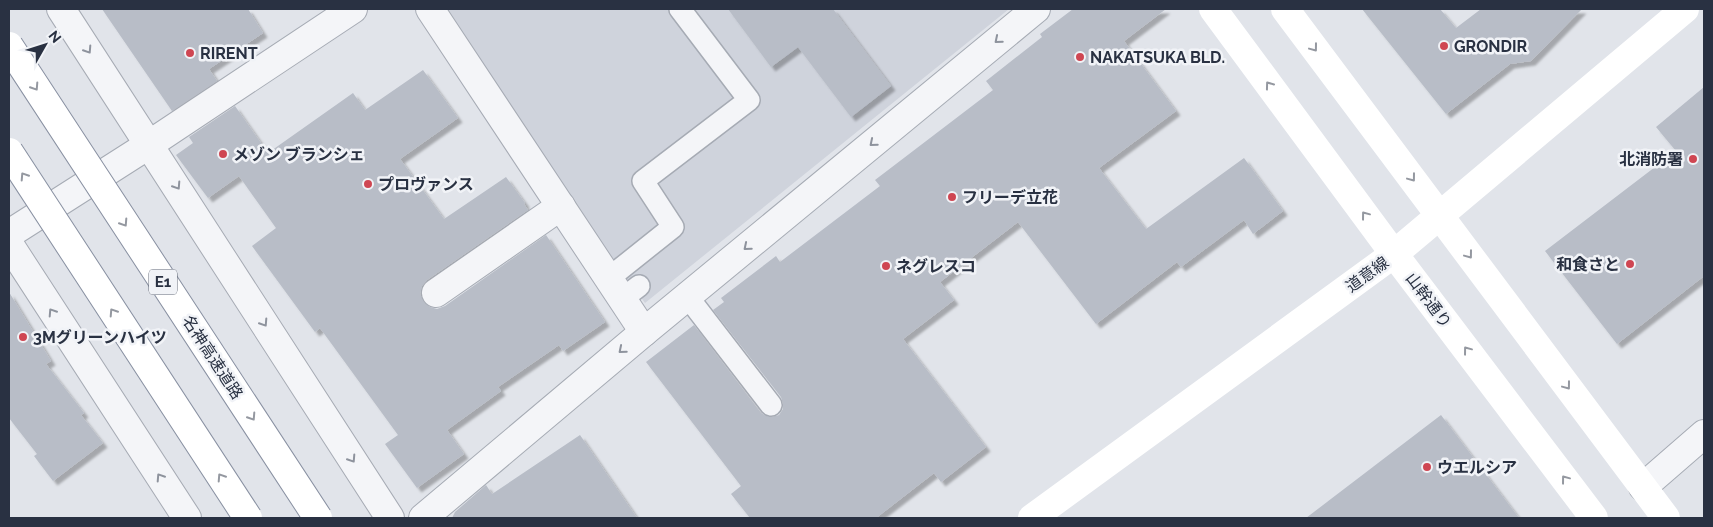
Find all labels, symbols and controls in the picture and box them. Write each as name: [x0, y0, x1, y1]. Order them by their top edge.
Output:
north arrow: [20, 20, 70, 70]
text: N: [46, 28, 65, 46]
one-way arrow: [995, 34, 1004, 42]
place label: GRONDIR: [1454, 37, 1528, 56]
marker: GRONDIR: [1438, 40, 1450, 52]
one-way arrow: [1309, 42, 1317, 51]
one-way arrow: [82, 44, 91, 53]
place label: RIRENT: [200, 44, 258, 63]
marker: RIRENT: [184, 47, 196, 59]
place label: NAKATSUKA BLD.: [1090, 48, 1225, 67]
marker: NAKATSUKA BLD.: [1074, 51, 1086, 63]
one-way arrow: [29, 81, 39, 90]
one-way arrow: [1265, 81, 1275, 90]
one-way arrow: [869, 138, 878, 147]
place label: メゾン ブランシェ: [233, 145, 365, 164]
marker: メゾン ブランシェ: [217, 148, 229, 160]
place label: 北消防署: [1619, 150, 1683, 169]
marker: 北消防署: [1687, 153, 1699, 165]
one-way arrow: [21, 172, 31, 181]
one-way arrow: [1406, 172, 1415, 182]
place label: プロヴァンス: [378, 175, 474, 194]
marker: プロヴァンス: [362, 178, 374, 190]
one-way arrow: [171, 180, 180, 189]
place label: フリーデ立花: [962, 188, 1058, 207]
marker: フリーデ立花: [946, 191, 958, 203]
one-way arrow: [1363, 212, 1371, 221]
one-way arrow: [118, 217, 128, 226]
one-way arrow: [744, 241, 753, 250]
one-way arrow: [1464, 249, 1472, 258]
street label: 道意線: [1342, 253, 1392, 296]
place label: 和食さと: [1556, 255, 1620, 274]
place label: ネグレスコ: [896, 257, 976, 276]
marker: 和食さと: [1624, 258, 1636, 270]
marker: ネグレスコ: [880, 260, 892, 272]
street label: 山幹通り: [1402, 269, 1455, 332]
road number: E1: [149, 270, 177, 294]
one-way arrow: [49, 308, 59, 317]
one-way arrow: [110, 308, 119, 318]
street label: 名神高速道路: [178, 312, 247, 403]
one-way arrow: [258, 317, 268, 326]
place label: 3Mグリーンハイツ: [33, 328, 167, 347]
marker: 3Mグリーンハイツ: [17, 331, 29, 343]
one-way arrow: [619, 345, 628, 354]
one-way arrow: [1464, 347, 1472, 356]
one-way arrow: [1561, 380, 1570, 390]
one-way arrow: [246, 412, 255, 421]
one-way arrow: [346, 454, 355, 463]
place label: ウエルシア: [1437, 458, 1517, 477]
marker: ウエルシア: [1421, 461, 1433, 473]
one-way arrow: [157, 474, 166, 483]
one-way arrow: [218, 474, 227, 483]
one-way arrow: [1562, 476, 1570, 485]

